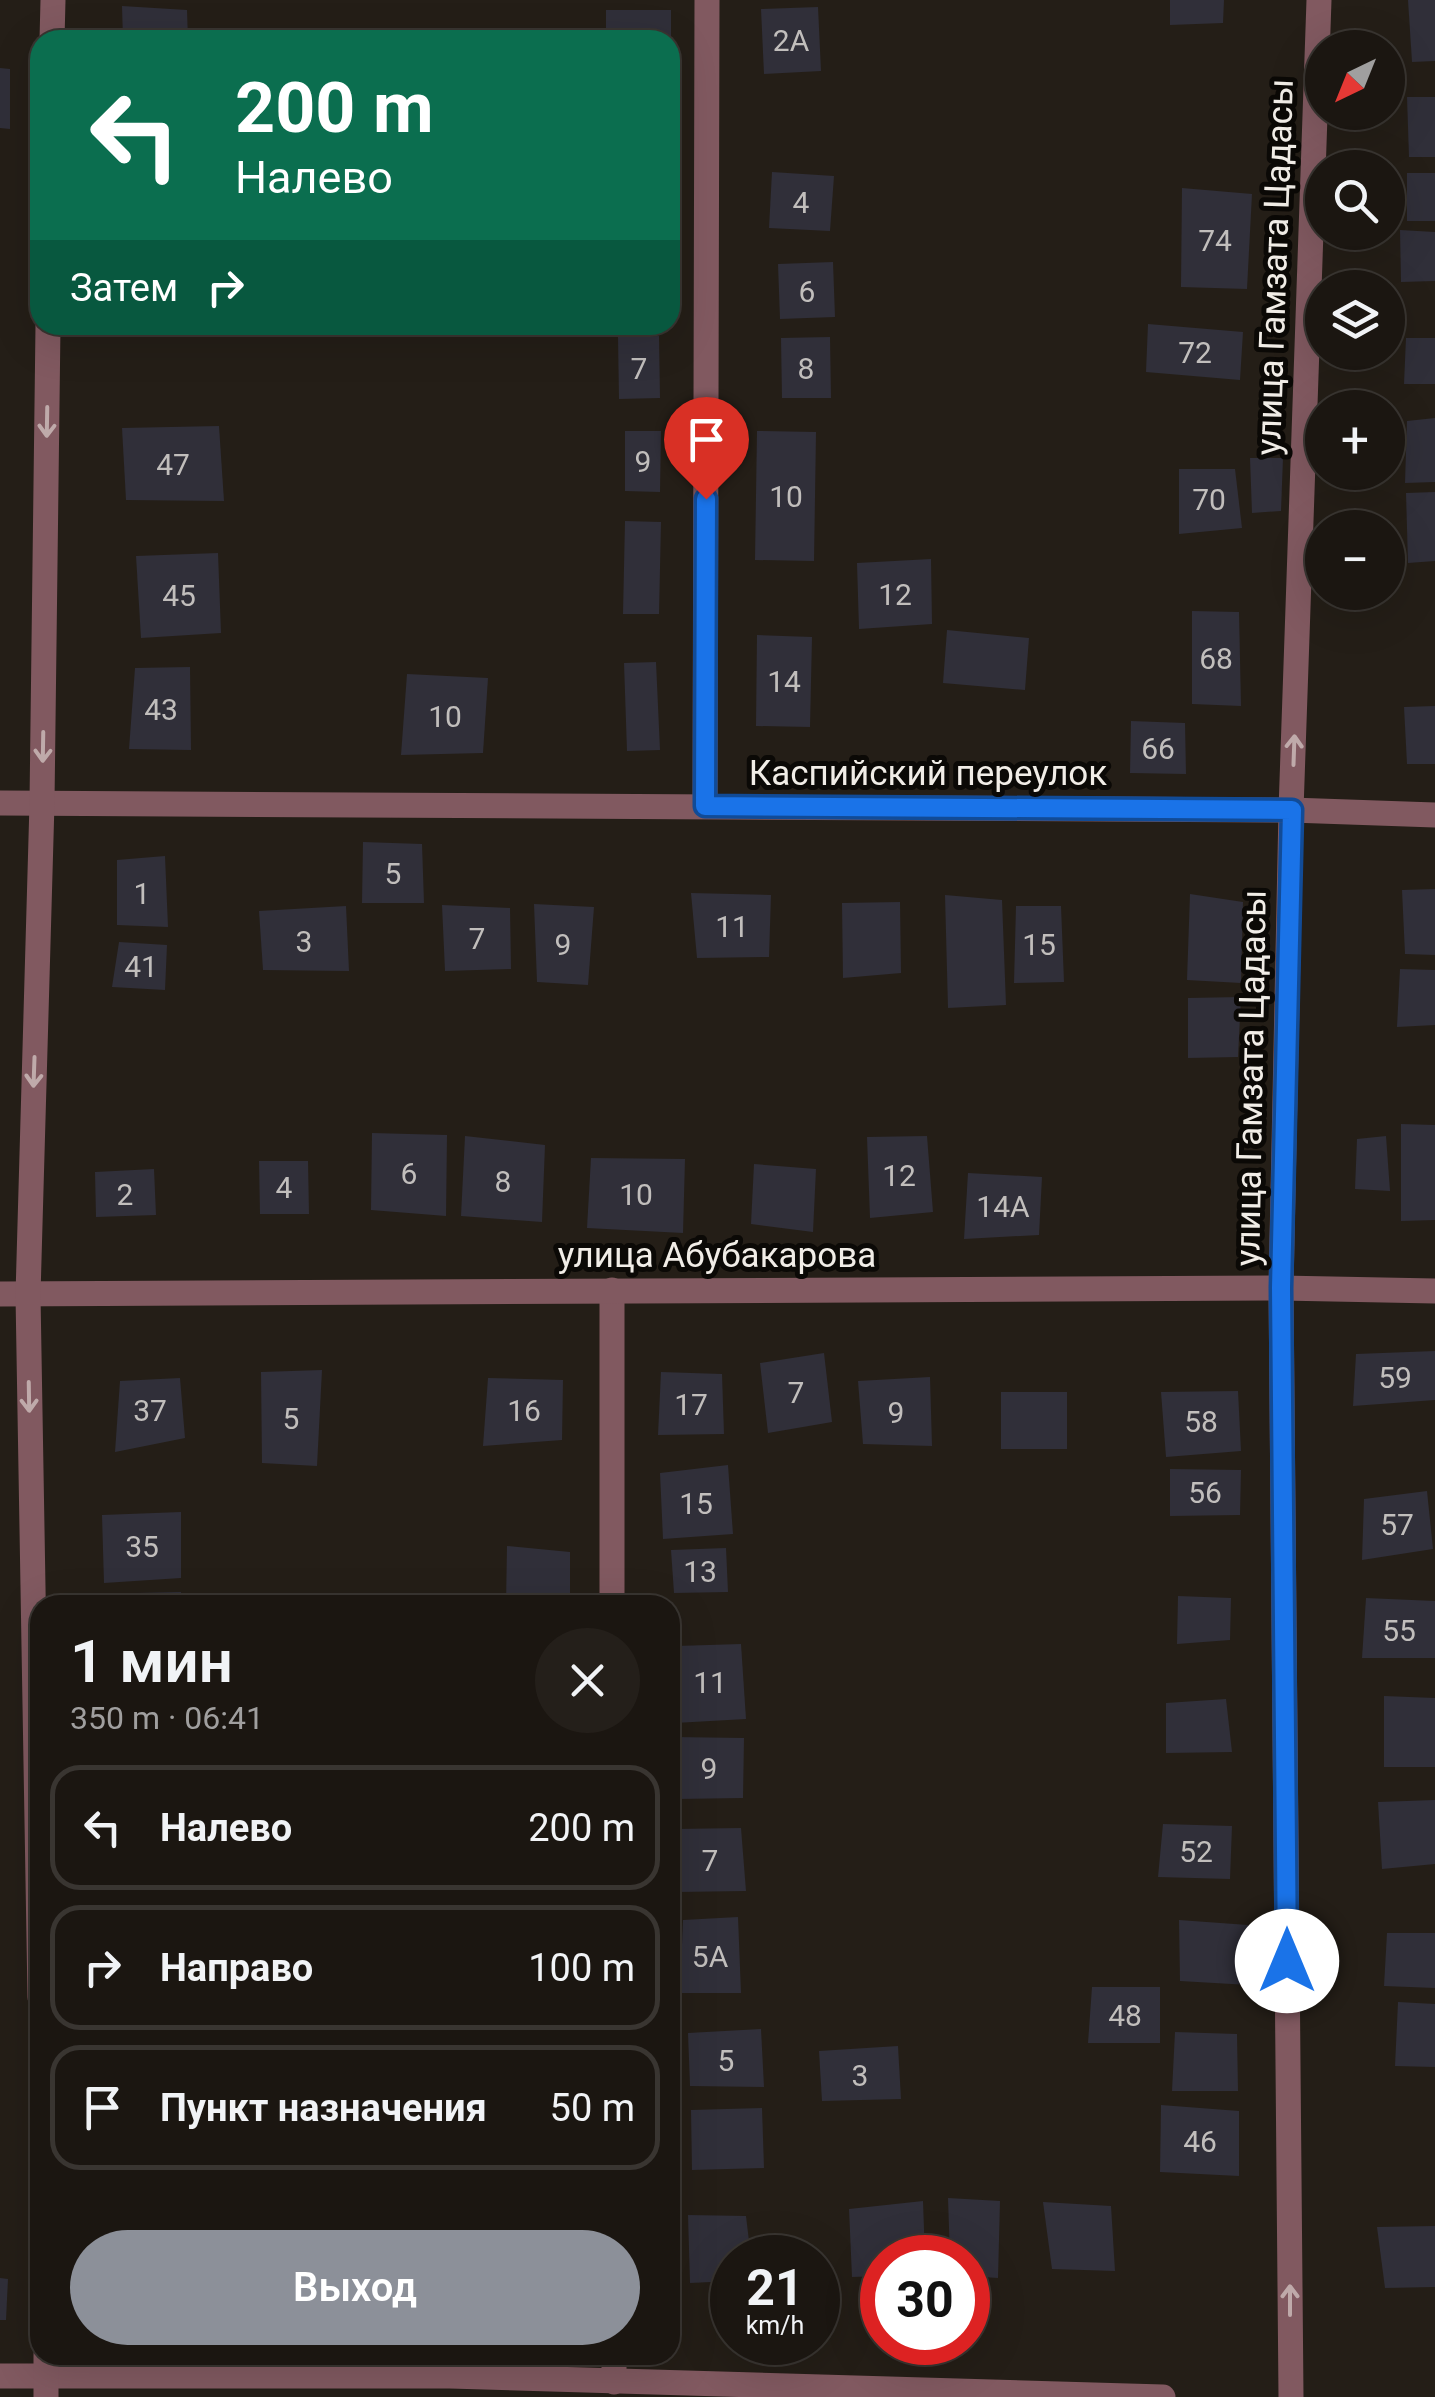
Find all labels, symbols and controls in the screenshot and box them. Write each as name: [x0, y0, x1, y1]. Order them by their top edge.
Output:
house number: 2А: [773, 23, 810, 58]
north arrow: [1305, 30, 1405, 130]
map controls: [1305, 30, 1405, 610]
text: 200 m: [235, 67, 434, 149]
icon: left: [70, 70, 200, 200]
street label: улица Гамзата Цадасы: [1248, 78, 1302, 456]
button: search: [1305, 150, 1405, 250]
text: Налево: [235, 151, 393, 204]
house number: 4: [793, 185, 810, 220]
house number: 74: [1198, 223, 1232, 258]
icon: right: [198, 260, 253, 315]
text: Затем: [70, 266, 178, 310]
button: layers: [1305, 270, 1405, 370]
house number: 6: [799, 274, 815, 309]
house number: 72: [1178, 335, 1212, 370]
house number: 7: [631, 351, 647, 386]
house number: 8: [798, 351, 814, 386]
button: +: [1305, 390, 1405, 490]
pin: [664, 397, 749, 500]
one-way arrow: [38, 406, 56, 438]
icon: arrive: [679, 412, 734, 467]
house number: 9: [635, 444, 651, 479]
house number: 47: [156, 447, 190, 482]
house number: 10: [769, 479, 803, 514]
house number: 70: [1192, 482, 1226, 517]
button: −: [1305, 510, 1405, 610]
house number: 12: [878, 577, 912, 612]
house number: 45: [162, 578, 196, 613]
house number: 68: [1199, 641, 1233, 676]
house number: 14: [767, 664, 801, 699]
house number: 43: [144, 692, 178, 727]
house number: 10: [428, 699, 462, 734]
one-way arrow: [33, 731, 52, 763]
house number: 66: [1141, 731, 1175, 766]
one-way arrow: [1284, 734, 1303, 766]
street label: Каспийский переулок: [749, 753, 1107, 794]
house number: 5: [385, 856, 401, 891]
house number: 1: [134, 876, 150, 911]
street label: улица Гамзата Цадасы: [1227, 889, 1275, 1267]
house number: 11: [715, 909, 749, 944]
house number: 7: [469, 921, 485, 956]
house number: 3: [296, 924, 312, 959]
house number: 9: [555, 927, 571, 962]
house number: 15: [1022, 927, 1056, 962]
house number: 41: [124, 949, 158, 984]
one-way arrow: [25, 1056, 44, 1088]
house number: 6: [401, 1156, 417, 1191]
house number: 12: [882, 1158, 916, 1193]
house number: 8: [495, 1164, 511, 1199]
house number: 4: [276, 1170, 293, 1205]
house number: 2: [117, 1177, 133, 1212]
house number: 10: [619, 1177, 653, 1212]
house number: 14А: [976, 1189, 1030, 1224]
street label: улица Абубакарова: [558, 1235, 876, 1276]
house number: 59: [1378, 1360, 1412, 1395]
house number: 7: [788, 1375, 804, 1410]
one-way arrow: [20, 1381, 39, 1413]
house number: 17: [674, 1387, 708, 1422]
house number: 37: [133, 1393, 167, 1428]
house number: 16: [507, 1393, 541, 1428]
house number: 9: [888, 1395, 904, 1430]
house number: 5: [283, 1401, 299, 1436]
house number: 58: [1184, 1404, 1218, 1439]
house number: 56: [1188, 1475, 1222, 1510]
house number: 15: [679, 1486, 713, 1521]
house number: 57: [1380, 1507, 1414, 1542]
house number: 35: [125, 1529, 159, 1564]
house number: 13: [683, 1554, 717, 1589]
house number: 55: [1382, 1613, 1416, 1648]
text: 1 мин: [70, 1626, 233, 1697]
button: close: [535, 1628, 640, 1733]
house number: 11: [693, 1665, 727, 1700]
text: 350 m · 06:41: [70, 1699, 264, 1737]
house number: 9: [701, 1751, 717, 1786]
icon: left: [75, 1800, 130, 1855]
text: Налево: [160, 1806, 292, 1850]
text: 200 m: [528, 1806, 635, 1850]
house number: 52: [1179, 1834, 1213, 1869]
house number: 7: [702, 1843, 718, 1878]
position arrow: [1235, 1909, 1339, 2013]
house number: 5А: [692, 1939, 729, 1974]
icon: right: [75, 1940, 130, 1995]
text: Направо: [160, 1946, 313, 1990]
text: 100 m: [528, 1946, 635, 1990]
house number: 48: [1108, 1998, 1142, 2033]
house number: 5: [718, 2043, 734, 2078]
house number: 3: [852, 2058, 868, 2093]
icon: arrive: [75, 2080, 130, 2135]
text: Пункт назначения: [160, 2086, 487, 2130]
text: 50 m: [550, 2086, 635, 2130]
house number: 46: [1183, 2124, 1217, 2159]
button: Выход: [70, 2230, 640, 2345]
speed limit sign: 30: [860, 2235, 990, 2365]
text: 21: [746, 2259, 804, 2317]
one-way arrow: [1280, 2284, 1300, 2316]
text: km/h: [746, 2311, 804, 2340]

